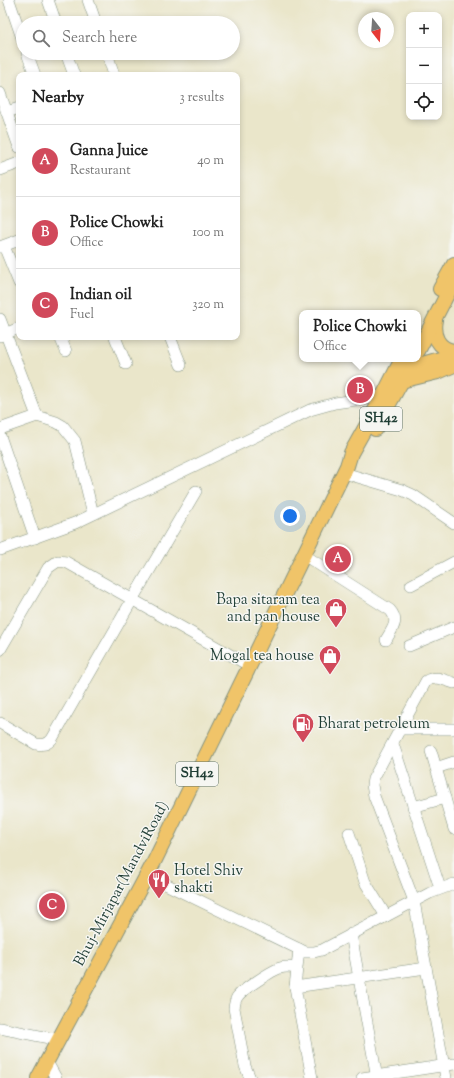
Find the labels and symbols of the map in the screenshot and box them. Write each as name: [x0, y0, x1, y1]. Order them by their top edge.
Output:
north arrow: [358, 12, 394, 48]
pin: B: [347, 375, 373, 405]
road number: SH42: [360, 407, 402, 431]
your location: [280, 506, 300, 526]
pin: A: [325, 544, 351, 574]
place label: Bapa sitaram tea and pan house: [216, 590, 320, 628]
shop icon: Bapa sitaram tea and pan house: [323, 596, 349, 629]
shop icon: Mogal tea house: [317, 643, 343, 676]
place label: Mogal tea house: [210, 646, 314, 667]
fuel station icon: Bharat petroleum: [290, 711, 316, 744]
place label: Bharat petroleum: [318, 714, 430, 735]
road number: SH42: [176, 762, 218, 786]
street label: Bhuj-Mirjapar(MandviRoad): [69, 798, 175, 970]
place label: Hotel Shiv shakti: [174, 861, 243, 899]
restaurant icon: Hotel Shiv shakti: [146, 867, 172, 900]
pin: C: [39, 891, 65, 921]

